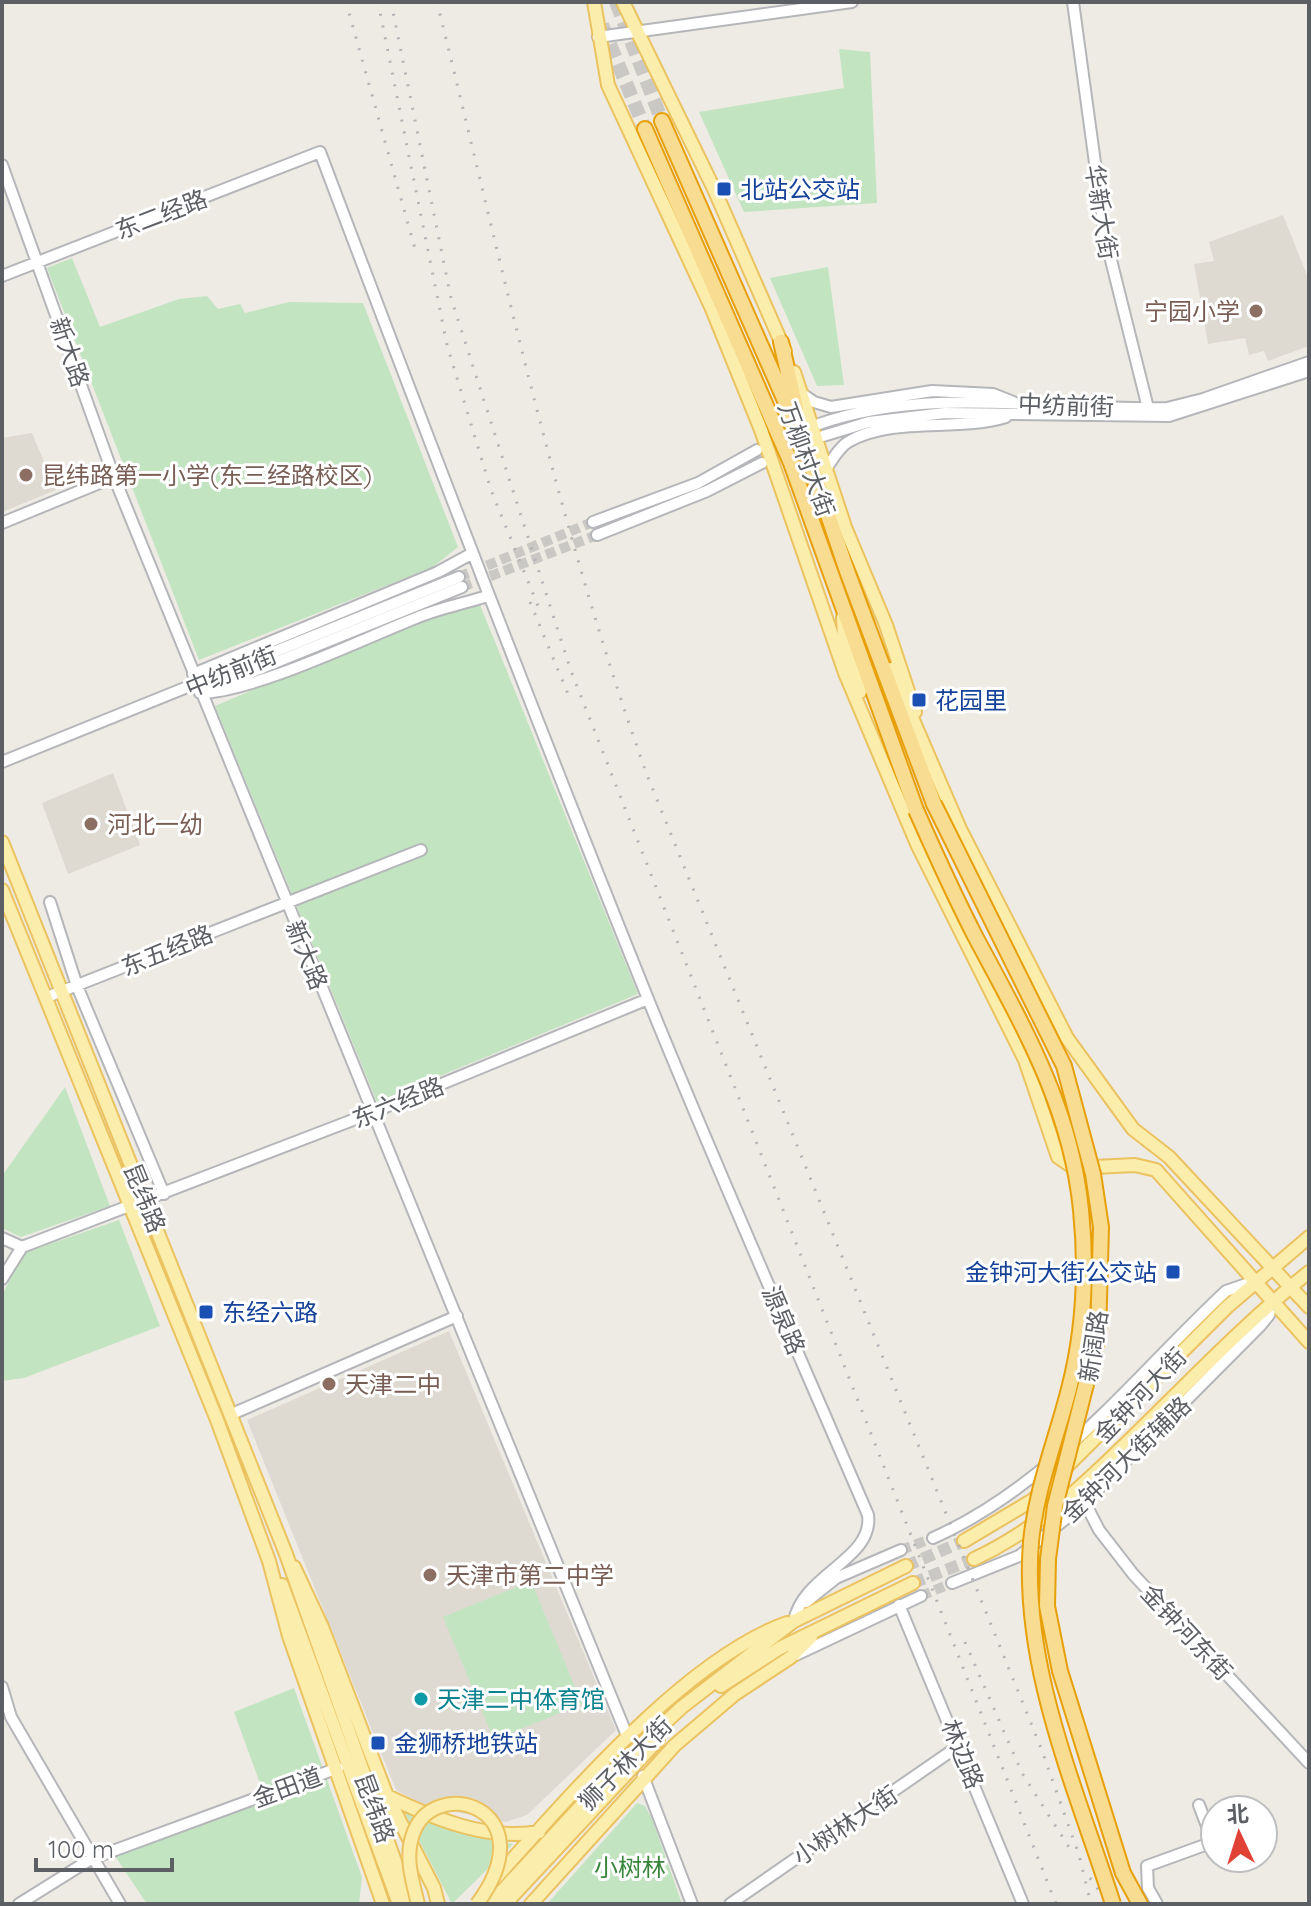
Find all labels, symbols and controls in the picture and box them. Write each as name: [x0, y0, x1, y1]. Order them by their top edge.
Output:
street label: 华新大街: [1080, 162, 1124, 262]
place label: 北站公交站: [740, 174, 860, 204]
marker: 北站公交站: [715, 180, 733, 198]
street label: 东二经路: [111, 183, 211, 245]
place label: 宁园小学: [1144, 296, 1240, 326]
marker: 宁园小学: [1247, 302, 1265, 320]
street label: 新大路: [44, 313, 96, 391]
street label: 中纺前街: [1018, 388, 1114, 422]
street label: 万柳村大街: [772, 397, 842, 521]
place label: 昆纬路第一小学(东三经路校区): [42, 460, 372, 490]
marker: 昆纬路第一小学(东三经路校区): [17, 466, 35, 484]
street label: 中纺前街: [181, 639, 281, 703]
place label: 花园里: [935, 685, 1007, 715]
marker: 花园里: [910, 691, 928, 709]
place label: 河北一幼: [107, 809, 203, 839]
marker: 河北一幼: [82, 815, 100, 833]
street label: 新大路: [280, 916, 334, 994]
street label: 东五经路: [117, 918, 217, 982]
street label: 东六经路: [348, 1070, 448, 1134]
street label: 昆纬路: [118, 1159, 172, 1237]
place label: 金钟河大街公交站: [965, 1257, 1157, 1287]
marker: 金钟河大街公交站: [1164, 1263, 1182, 1281]
street label: 源泉路: [756, 1281, 812, 1359]
place label: 东经六路: [222, 1297, 318, 1327]
marker: 东经六路: [197, 1303, 215, 1321]
street label: 新阔路: [1073, 1308, 1113, 1384]
street label: 金钟河大街: [1088, 1341, 1192, 1449]
place label: 天津二中: [345, 1369, 441, 1399]
marker: 天津二中: [320, 1375, 338, 1393]
street label: 金钟河大街辅路: [1055, 1390, 1197, 1528]
place label: 天津市第二中学: [446, 1560, 614, 1590]
marker: 天津市第二中学: [421, 1566, 439, 1584]
street label: 金钟河东街: [1135, 1578, 1239, 1686]
place label: 天津二中体育馆: [437, 1684, 605, 1714]
marker: 天津二中体育馆: [412, 1690, 430, 1708]
street label: 狮子林大街: [572, 1710, 678, 1816]
street label: 林边路: [936, 1715, 990, 1793]
place label: 金狮桥地铁站: [394, 1728, 538, 1758]
marker: 金狮桥地铁站: [369, 1734, 387, 1752]
street label: 金田道: [248, 1761, 326, 1813]
street label: 昆纬路: [349, 1769, 401, 1847]
street label: 小树林大街: [787, 1779, 903, 1871]
north arrow: [1199, 1794, 1279, 1874]
text: 北: [1226, 1799, 1250, 1829]
scale bar: [36, 1822, 172, 1872]
text: 100 m: [48, 1834, 114, 1864]
park label: 小树林: [594, 1852, 666, 1882]

